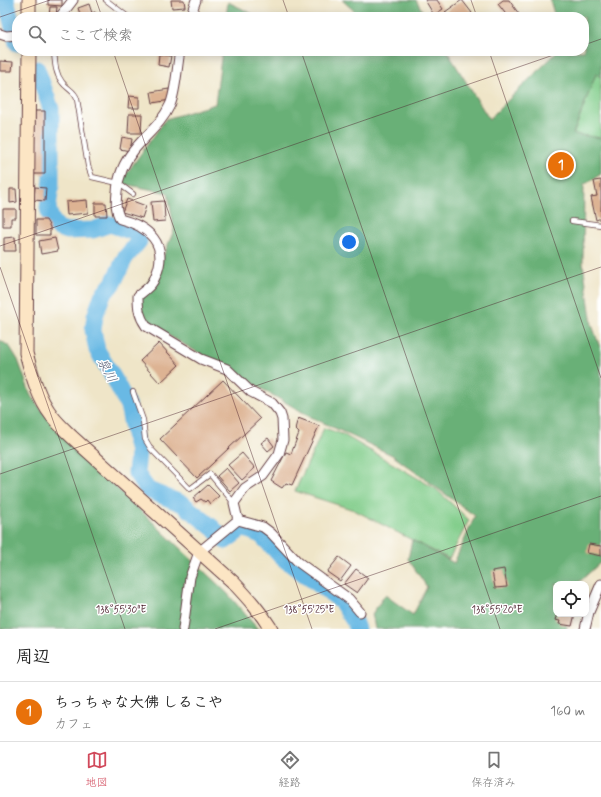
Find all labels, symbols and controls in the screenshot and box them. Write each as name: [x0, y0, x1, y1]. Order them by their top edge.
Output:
search box: [12, 12, 589, 56]
icon: search: [26, 23, 48, 45]
text: ここで検索: [58, 26, 133, 46]
pin: 1: [548, 150, 574, 180]
your location: [339, 232, 359, 252]
water label: 泉川: [93, 355, 120, 386]
map controls: [553, 581, 589, 617]
button: locate: [553, 581, 589, 617]
text: 138°55'30"E: [96, 603, 146, 617]
text: 138°55'25"E: [284, 603, 334, 617]
text: 138°55'20"E: [471, 603, 523, 617]
text: 周辺: [16, 646, 50, 668]
text: ちっちゃな大佛 しるこや: [54, 693, 223, 713]
text: 1: [26, 703, 32, 720]
text: 160 m: [550, 703, 585, 720]
text: カフェ: [54, 716, 93, 733]
tab: 地図: [86, 749, 108, 790]
tab: 経路: [279, 749, 301, 790]
tab: 保存済み: [472, 749, 516, 790]

